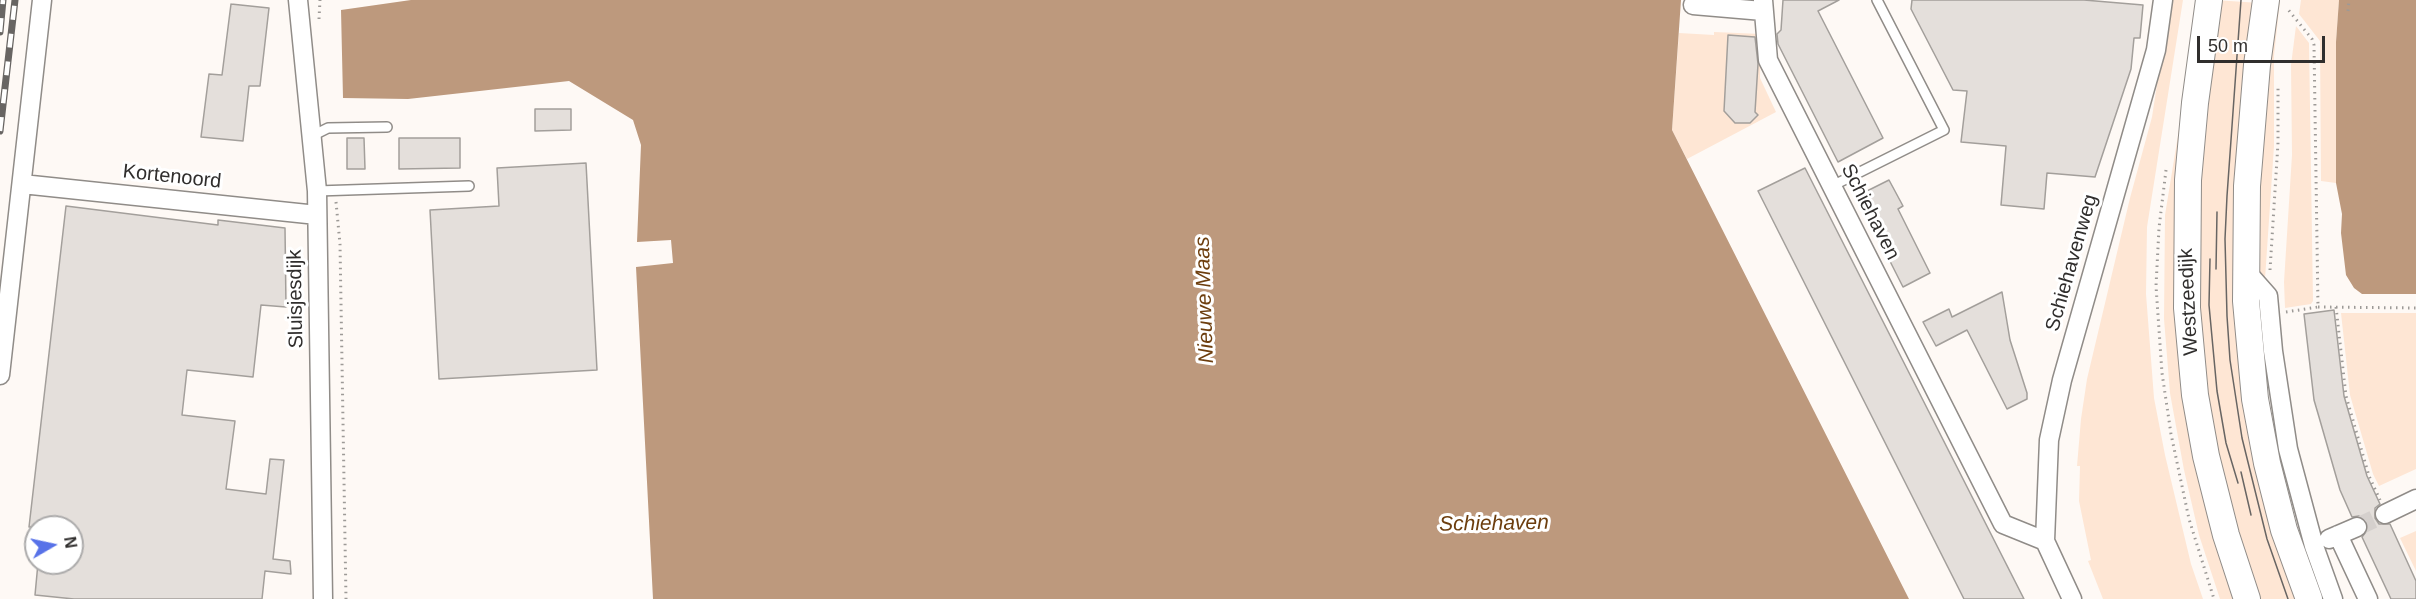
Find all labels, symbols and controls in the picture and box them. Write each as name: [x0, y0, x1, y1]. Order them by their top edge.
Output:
scale bar: [2200, 24, 2328, 62]
text: 50 m: [2208, 36, 2248, 56]
street label: Kortenoord: [122, 160, 222, 194]
street label: Schiehaven: [1836, 160, 1904, 264]
street label: Schiehavenweg: [2041, 192, 2103, 334]
water label: Nieuwe Maas: [1190, 236, 1220, 364]
street label: Westzeedijk: [2174, 248, 2204, 356]
street label: Sluisjesdijk: [283, 249, 309, 349]
water label: Schiehaven: [1439, 510, 1549, 538]
north arrow: [24, 515, 84, 575]
text: N: [61, 535, 80, 549]

